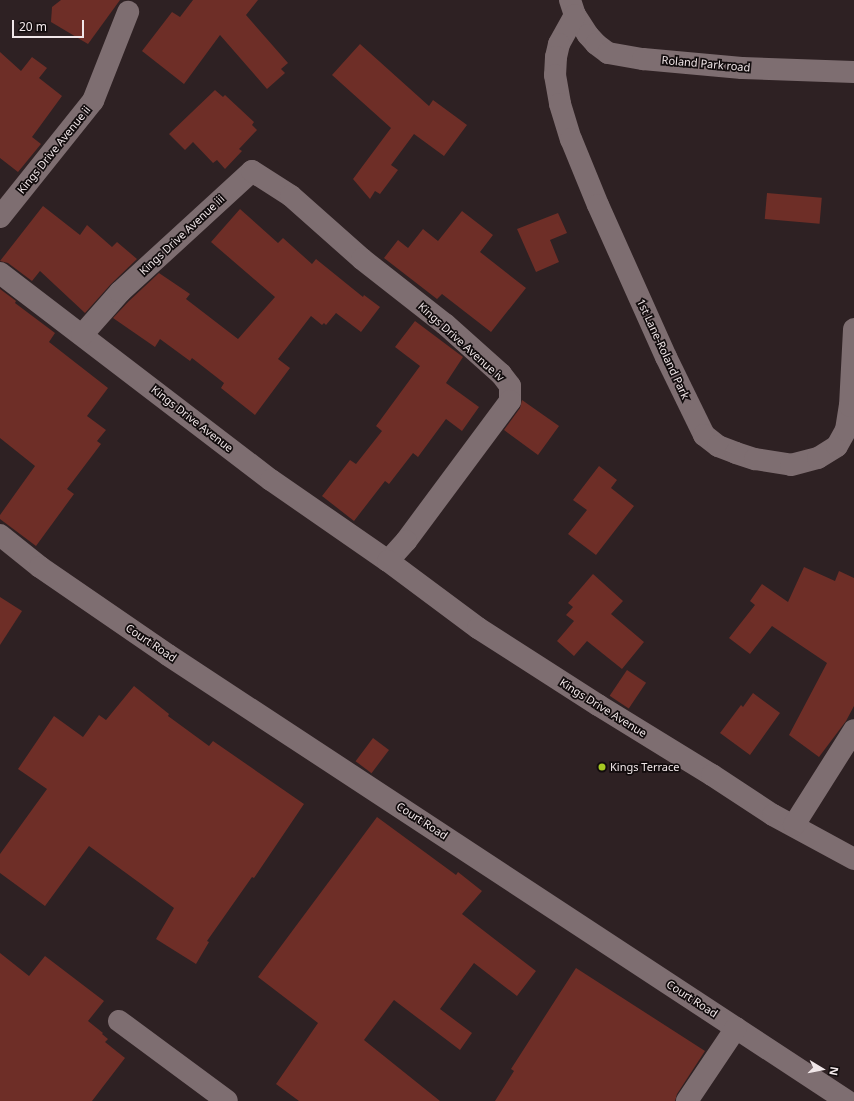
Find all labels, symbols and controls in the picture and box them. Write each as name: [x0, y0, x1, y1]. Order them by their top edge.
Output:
scale bar: [14, 12, 86, 38]
text: 20 m: [19, 18, 47, 35]
street label: Roland Park road: [661, 54, 751, 74]
street label: Kings Drive Avenue ii: [15, 104, 93, 196]
street label: Kings Drive Avenue iii: [137, 192, 227, 278]
street label: 1st Lane-Roland Park: [634, 297, 692, 401]
street label: Kings Drive Avenue iv: [415, 300, 507, 384]
street label: Kings Drive Avenue: [149, 383, 235, 455]
street label: Court Road: [123, 621, 179, 665]
street label: Kings Drive Avenue: [557, 676, 649, 740]
place label: Kings Terrace: [610, 760, 679, 774]
marker: Kings Terrace: [597, 762, 607, 772]
street label: Court Road: [394, 800, 450, 842]
street label: Court Road: [664, 978, 720, 1020]
north arrow: [802, 1049, 842, 1089]
text: N: [826, 1065, 842, 1077]

